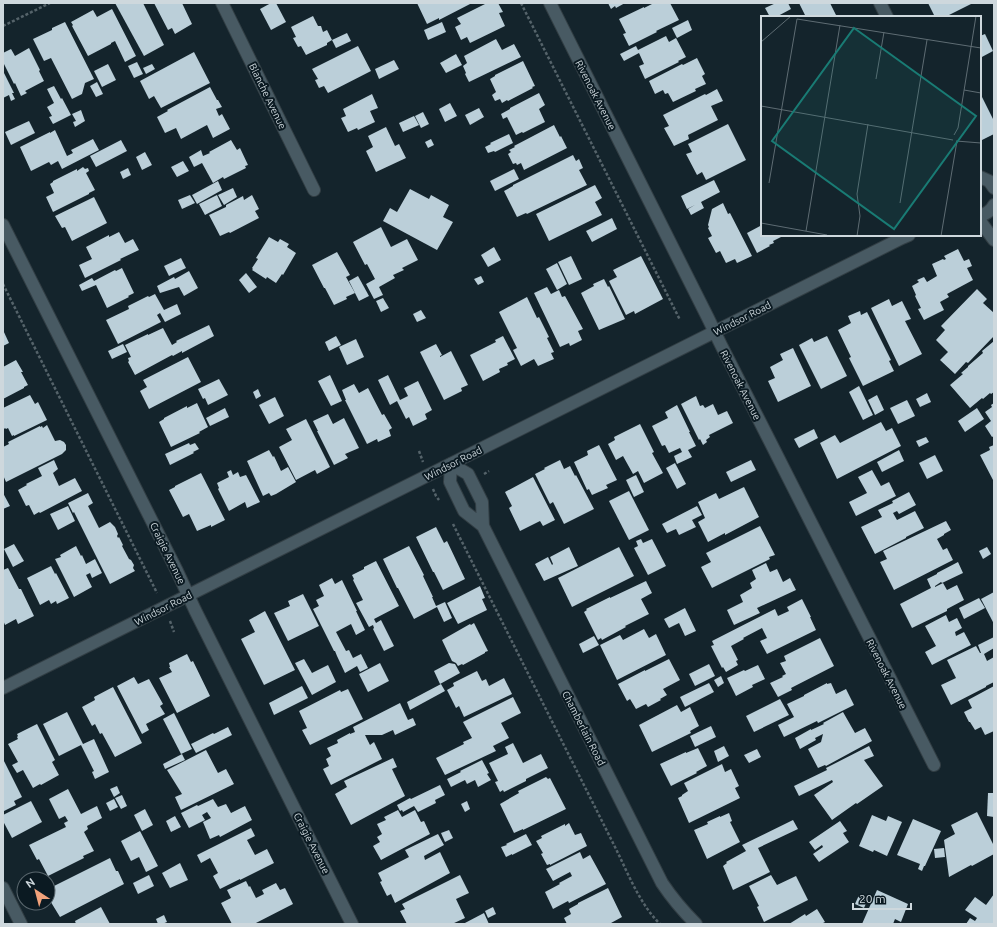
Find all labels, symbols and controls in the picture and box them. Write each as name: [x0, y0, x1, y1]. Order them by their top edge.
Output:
inset map: [761, 16, 981, 236]
street label: Rivenoak Avenue: [573, 59, 618, 132]
street label: Blanche Avenue: [247, 62, 288, 131]
street label: Windsor Road: [712, 299, 773, 338]
street label: Rivenoak Avenue: [718, 349, 763, 422]
street label: Windsor Road: [423, 444, 484, 483]
street label: Craigie Avenue: [148, 521, 187, 586]
street label: Windsor Road: [133, 589, 194, 628]
street label: Rivenoak Avenue: [864, 638, 909, 711]
street label: Chamberlain Road: [560, 689, 607, 767]
street label: Craigie Avenue: [291, 811, 332, 876]
north arrow: [16, 871, 56, 911]
text: N: [23, 876, 37, 890]
scale bar: [853, 885, 911, 911]
text: 20 m: [859, 892, 886, 905]

